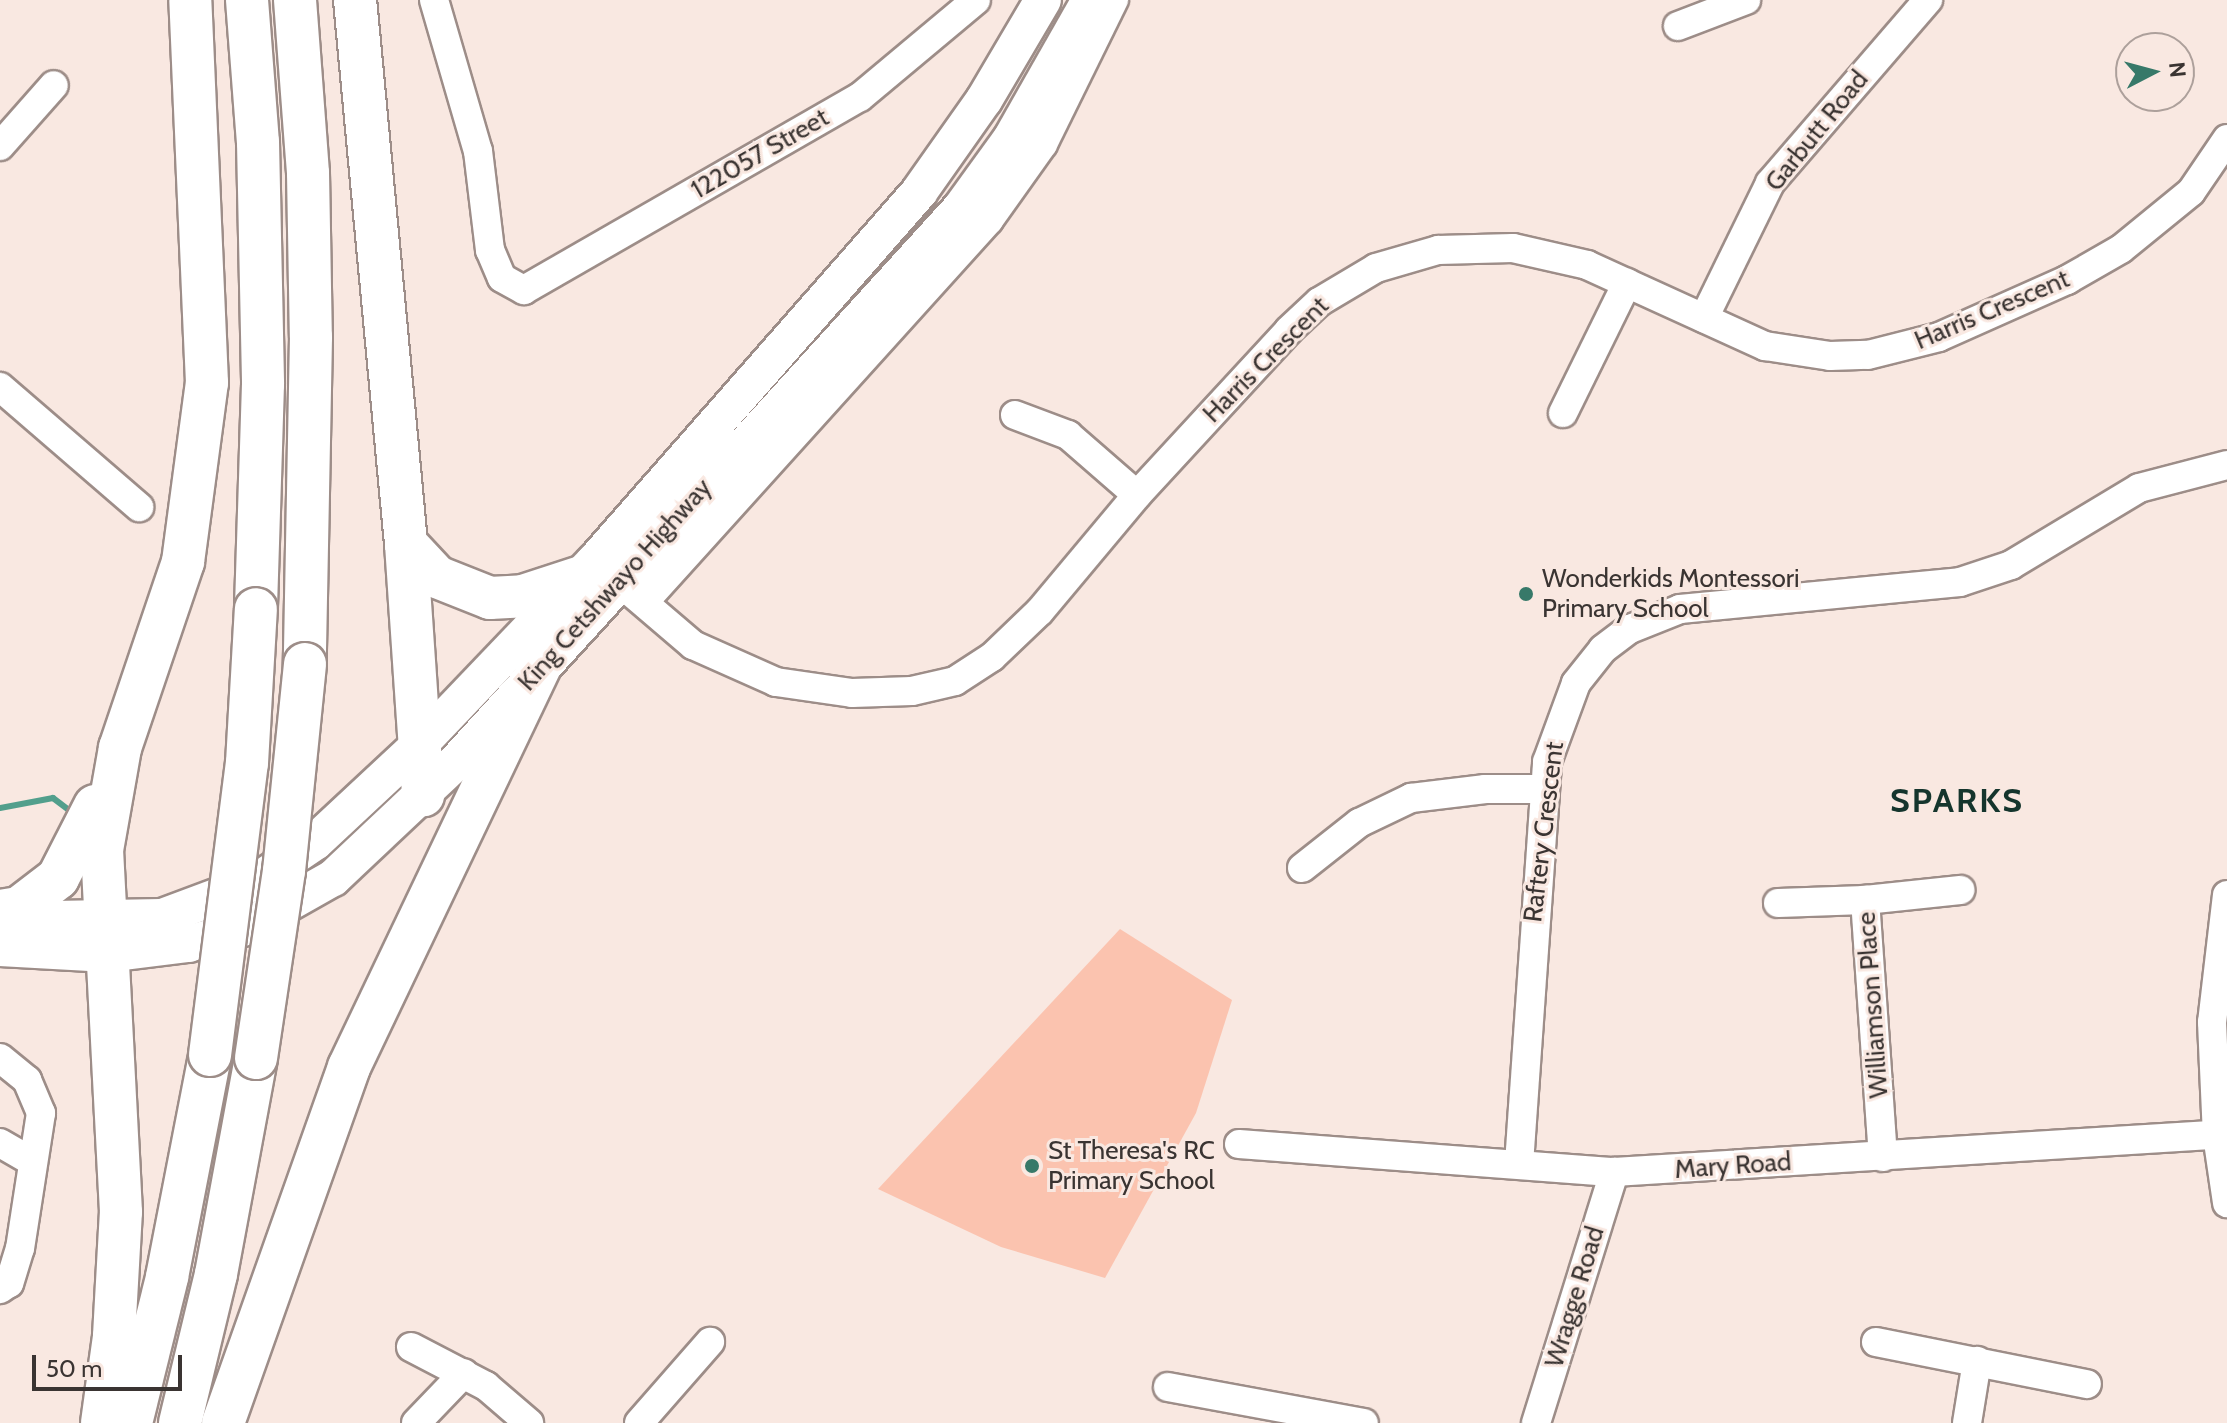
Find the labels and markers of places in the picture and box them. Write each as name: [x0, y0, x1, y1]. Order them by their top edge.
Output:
place label: Wonderkids Montessori Primary School: [1542, 563, 1800, 624]
marker: Wonderkids Montessori Primary School: [1517, 585, 1535, 603]
place label: St Theresa's RC Primary School: [1048, 1135, 1215, 1196]
marker: St Theresa's RC Primary School: [1023, 1157, 1041, 1175]

